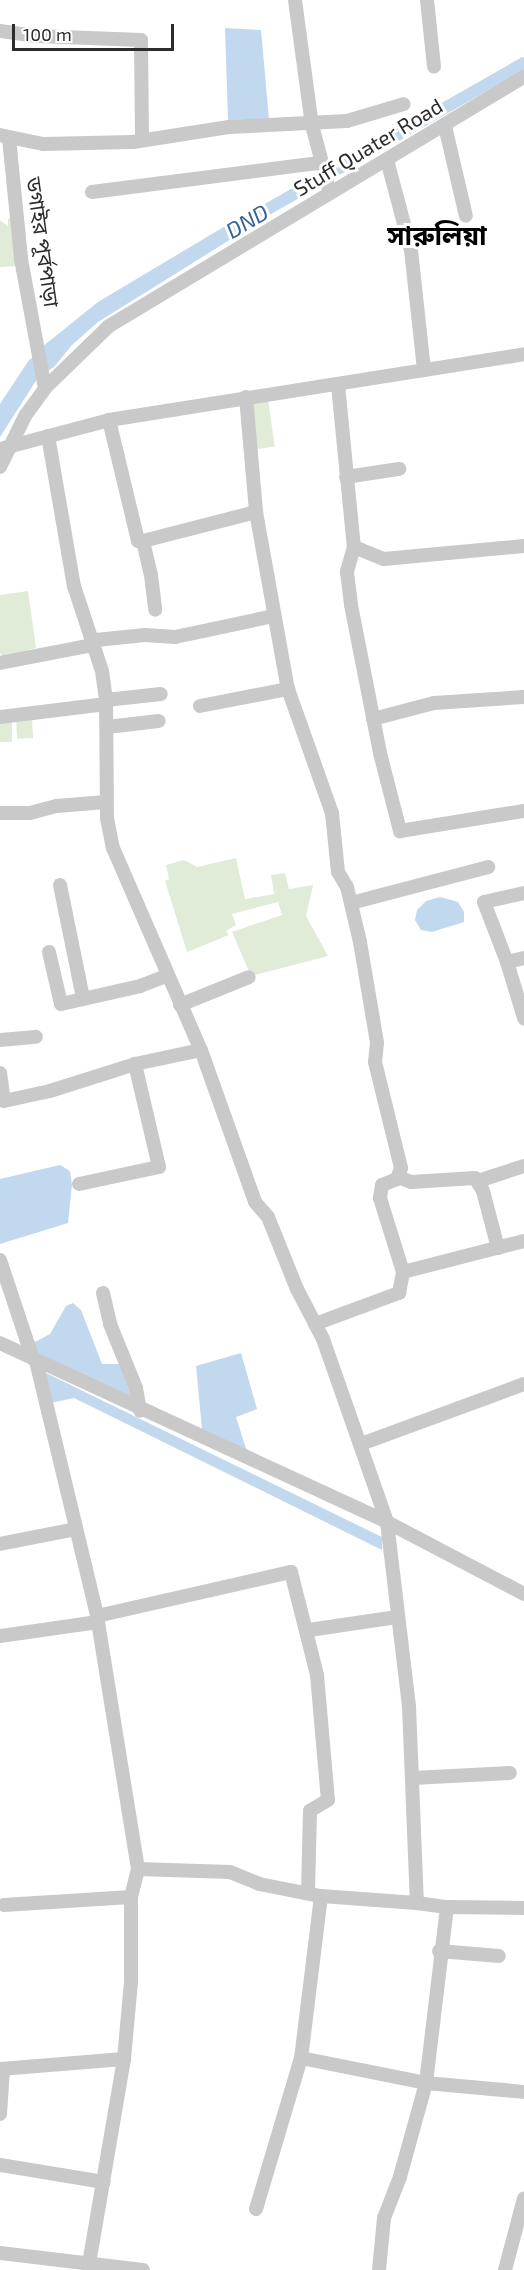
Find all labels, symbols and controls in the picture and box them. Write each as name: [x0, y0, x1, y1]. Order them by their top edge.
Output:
scale bar: [15, 12, 177, 50]
text: 100 m: [23, 23, 72, 45]
street label: Stuff Quater Road: [289, 93, 447, 201]
street label: ডগাইর পূর্বপাড়া: [21, 175, 65, 309]
water label: DND: [221, 198, 273, 244]
district label: সারুলিয়া: [387, 219, 487, 251]

